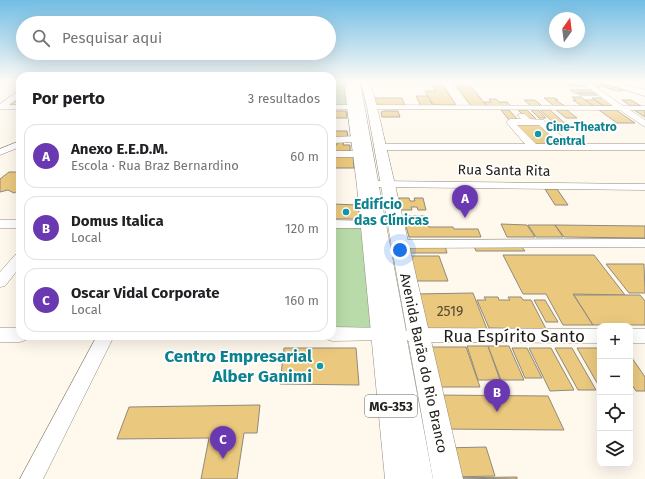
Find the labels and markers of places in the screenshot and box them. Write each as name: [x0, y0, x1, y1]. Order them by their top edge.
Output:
place label: Cine-Theatro Central: [546, 120, 617, 148]
marker: Cine-Theatro Central: [533, 129, 543, 139]
pin: A: [452, 185, 478, 218]
place label: Edifício das Clínicas: [354, 196, 429, 229]
marker: Edifício das Clínicas: [341, 207, 351, 217]
place label: Centro Empresarial Alber Ganimi: [164, 346, 313, 387]
marker: Centro Empresarial Alber Ganimi: [315, 361, 325, 371]
pin: B: [484, 379, 510, 412]
pin: C: [210, 426, 236, 459]

